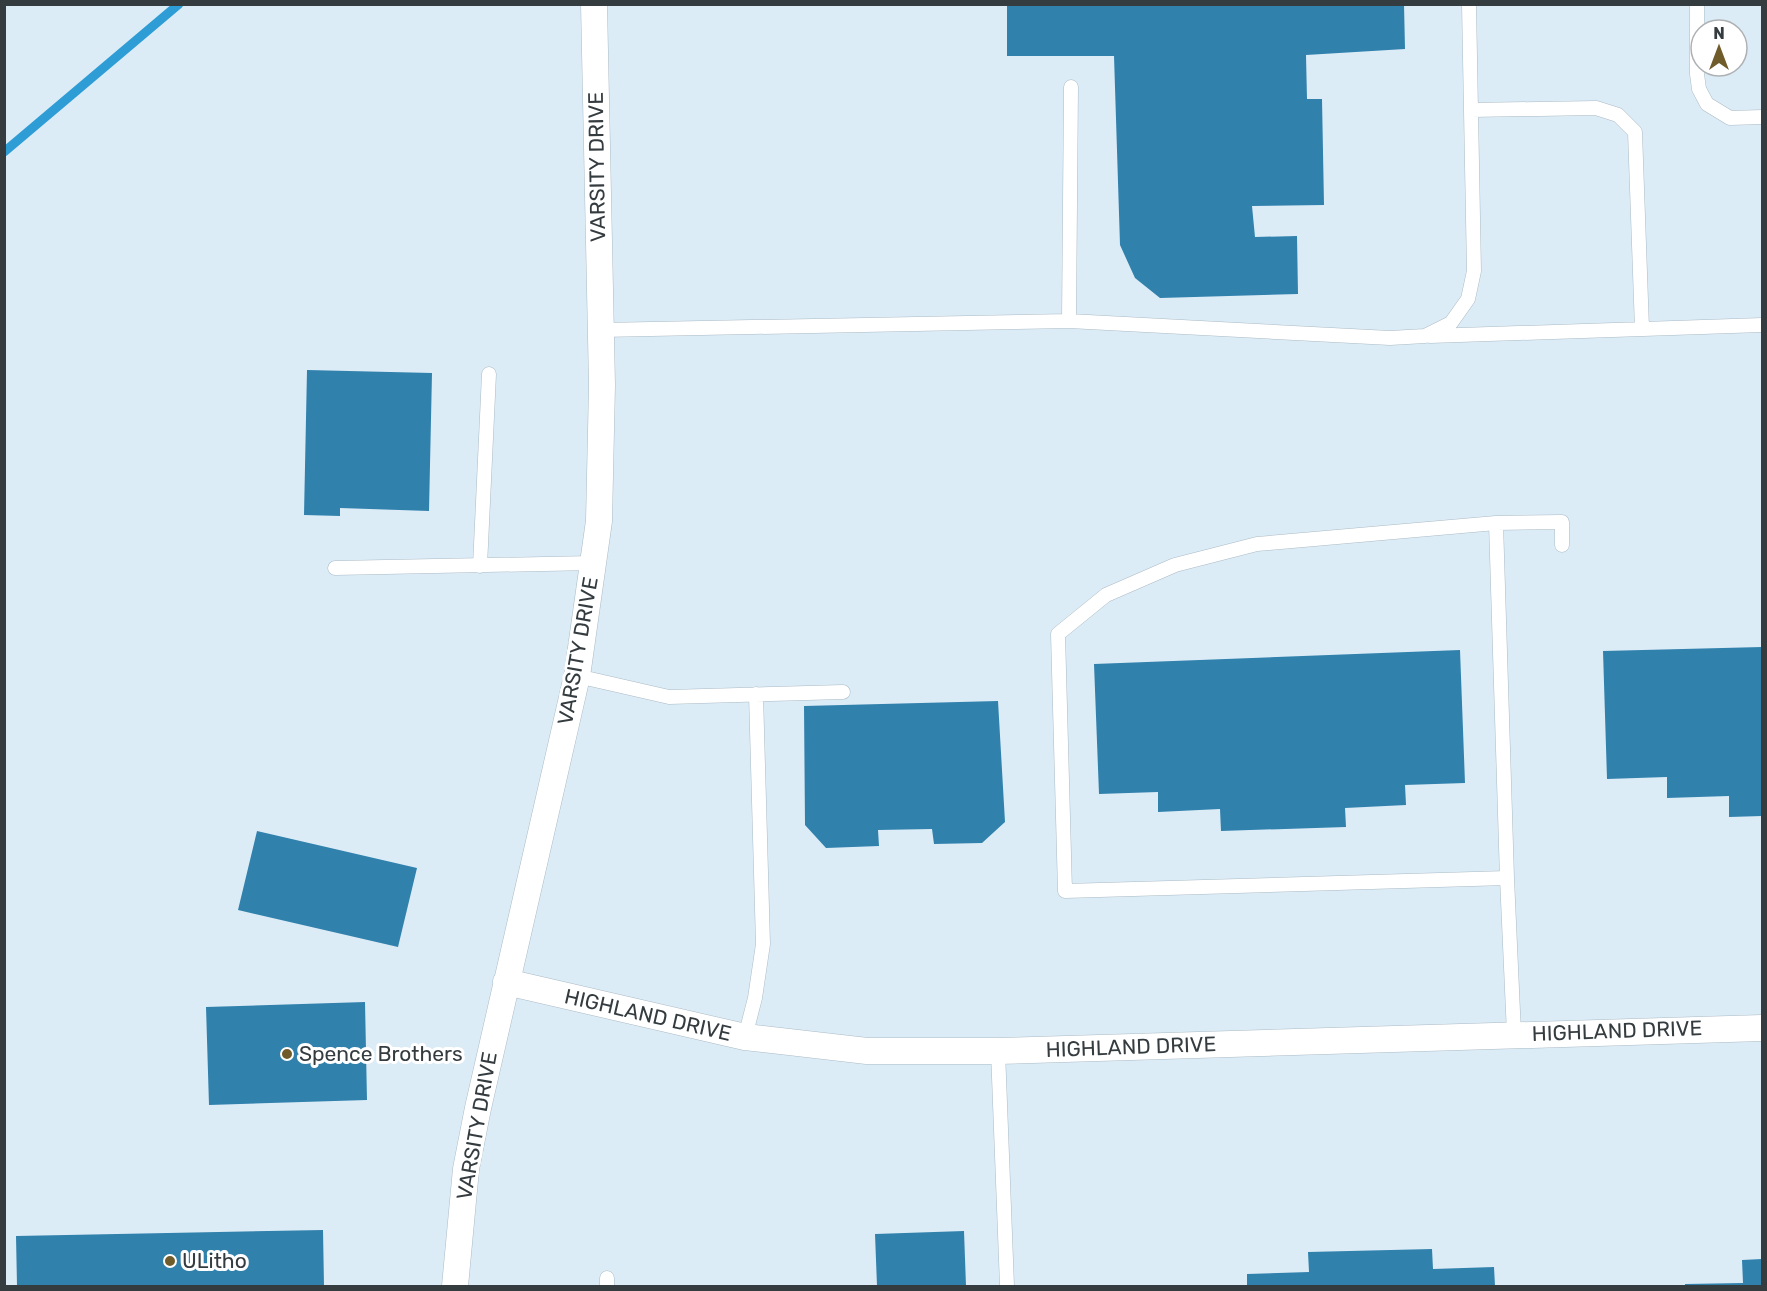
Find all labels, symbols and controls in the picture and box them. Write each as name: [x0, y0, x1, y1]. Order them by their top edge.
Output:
north arrow: [1689, 18, 1749, 78]
text: N: [1713, 24, 1725, 43]
street label: VARSITY DRIVE: [583, 92, 610, 242]
street label: VARSITY DRIVE: [552, 575, 603, 727]
street label: HIGHLAND DRIVE: [562, 983, 734, 1046]
street label: HIGHLAND DRIVE: [1531, 1015, 1703, 1046]
street label: HIGHLAND DRIVE: [1045, 1031, 1217, 1062]
place label: Spence Brothers: [299, 1041, 463, 1066]
marker: Spence Brothers: [280, 1047, 294, 1061]
street label: VARSITY DRIVE: [451, 1050, 502, 1202]
place label: ULitho: [182, 1248, 247, 1273]
marker: ULitho: [163, 1254, 177, 1268]

